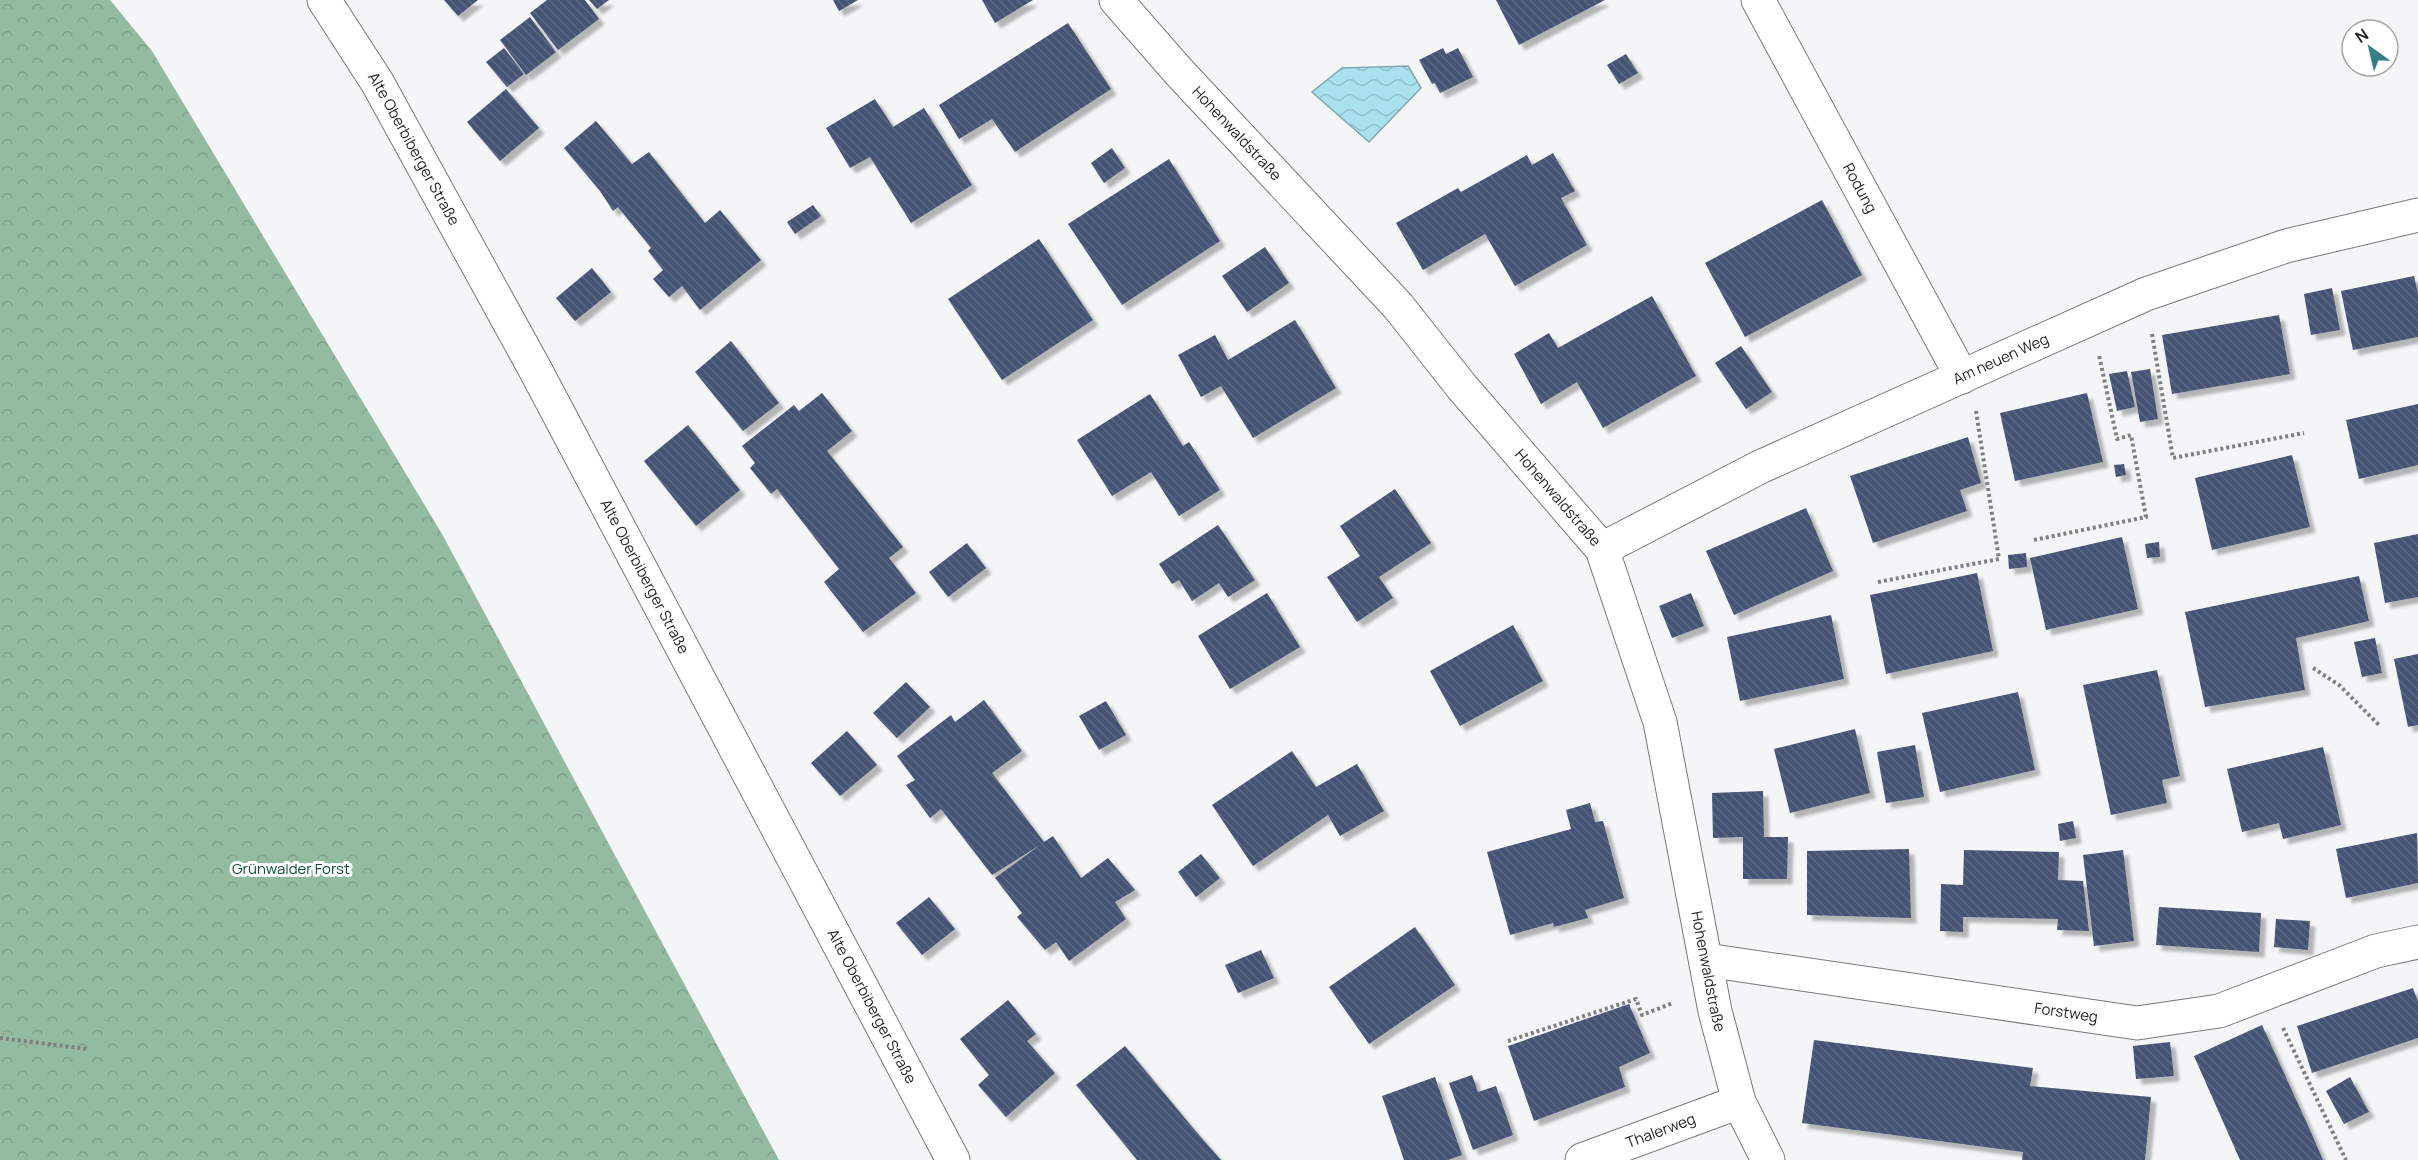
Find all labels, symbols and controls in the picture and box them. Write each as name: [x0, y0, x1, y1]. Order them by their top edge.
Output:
north arrow: [2340, 18, 2400, 78]
text: N: [2351, 23, 2373, 48]
street label: Alte Oberbiberger Straße: [363, 68, 465, 229]
street label: Hohenwaldstraße: [1187, 81, 1287, 185]
street label: Rodung: [1838, 159, 1882, 217]
street label: Am neuen Weg: [1949, 328, 2052, 389]
street label: Hohenwaldstraße: [1510, 444, 1606, 551]
street label: Alte Oberbiberger Straße: [596, 495, 695, 658]
park label: Grünwalder Forst: [232, 858, 350, 879]
street label: Hohenwaldstraße: [1686, 909, 1731, 1034]
street label: Alte Oberbiberger Straße: [823, 925, 922, 1087]
street label: Forstweg: [2033, 997, 2099, 1027]
street label: Thalerweg: [1623, 1108, 1698, 1153]

